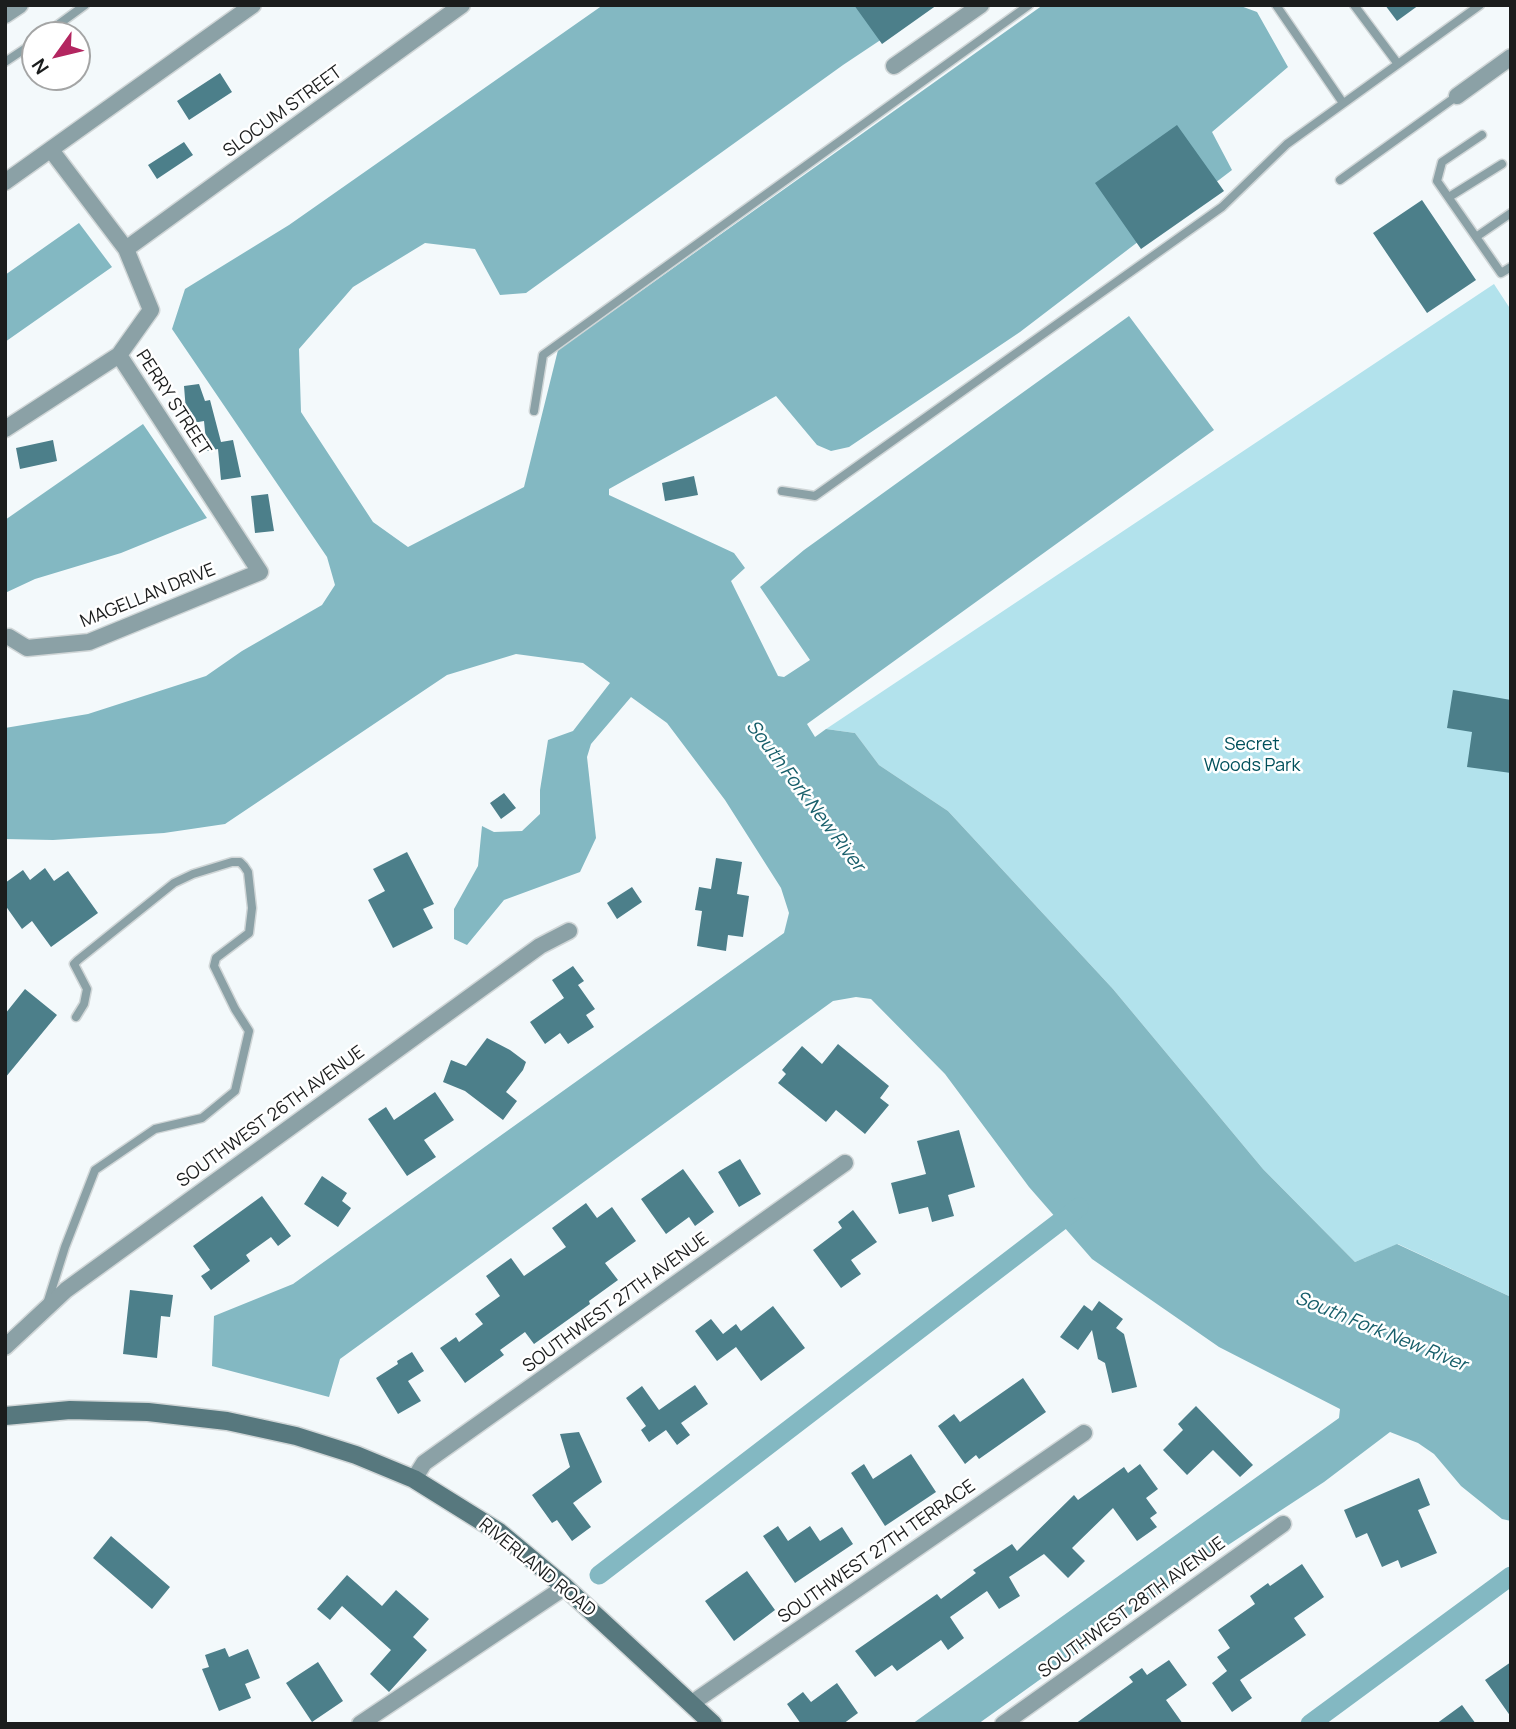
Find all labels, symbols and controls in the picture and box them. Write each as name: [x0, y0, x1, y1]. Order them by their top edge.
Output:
north arrow: [21, 21, 91, 91]
text: N: [26, 54, 55, 80]
street label: SLOCUM STREET: [219, 62, 347, 162]
street label: PERRY STREET: [131, 346, 215, 460]
street label: MAGELLAN DRIVE: [77, 559, 219, 633]
water label: South Fork New River: [741, 716, 869, 876]
park label: Secret Woods Park: [1204, 734, 1300, 776]
street label: SOUTHWEST 26TH AVENUE: [173, 1042, 369, 1192]
street label: SOUTHWEST 27TH AVENUE: [519, 1228, 713, 1378]
water label: South Fork New River: [1292, 1287, 1470, 1377]
street label: SOUTHWEST 27TH TERRACE: [774, 1476, 980, 1628]
street label: RIVERLAND ROAD: [474, 1514, 600, 1622]
street label: SOUTHWEST 28TH AVENUE: [1034, 1533, 1230, 1683]

